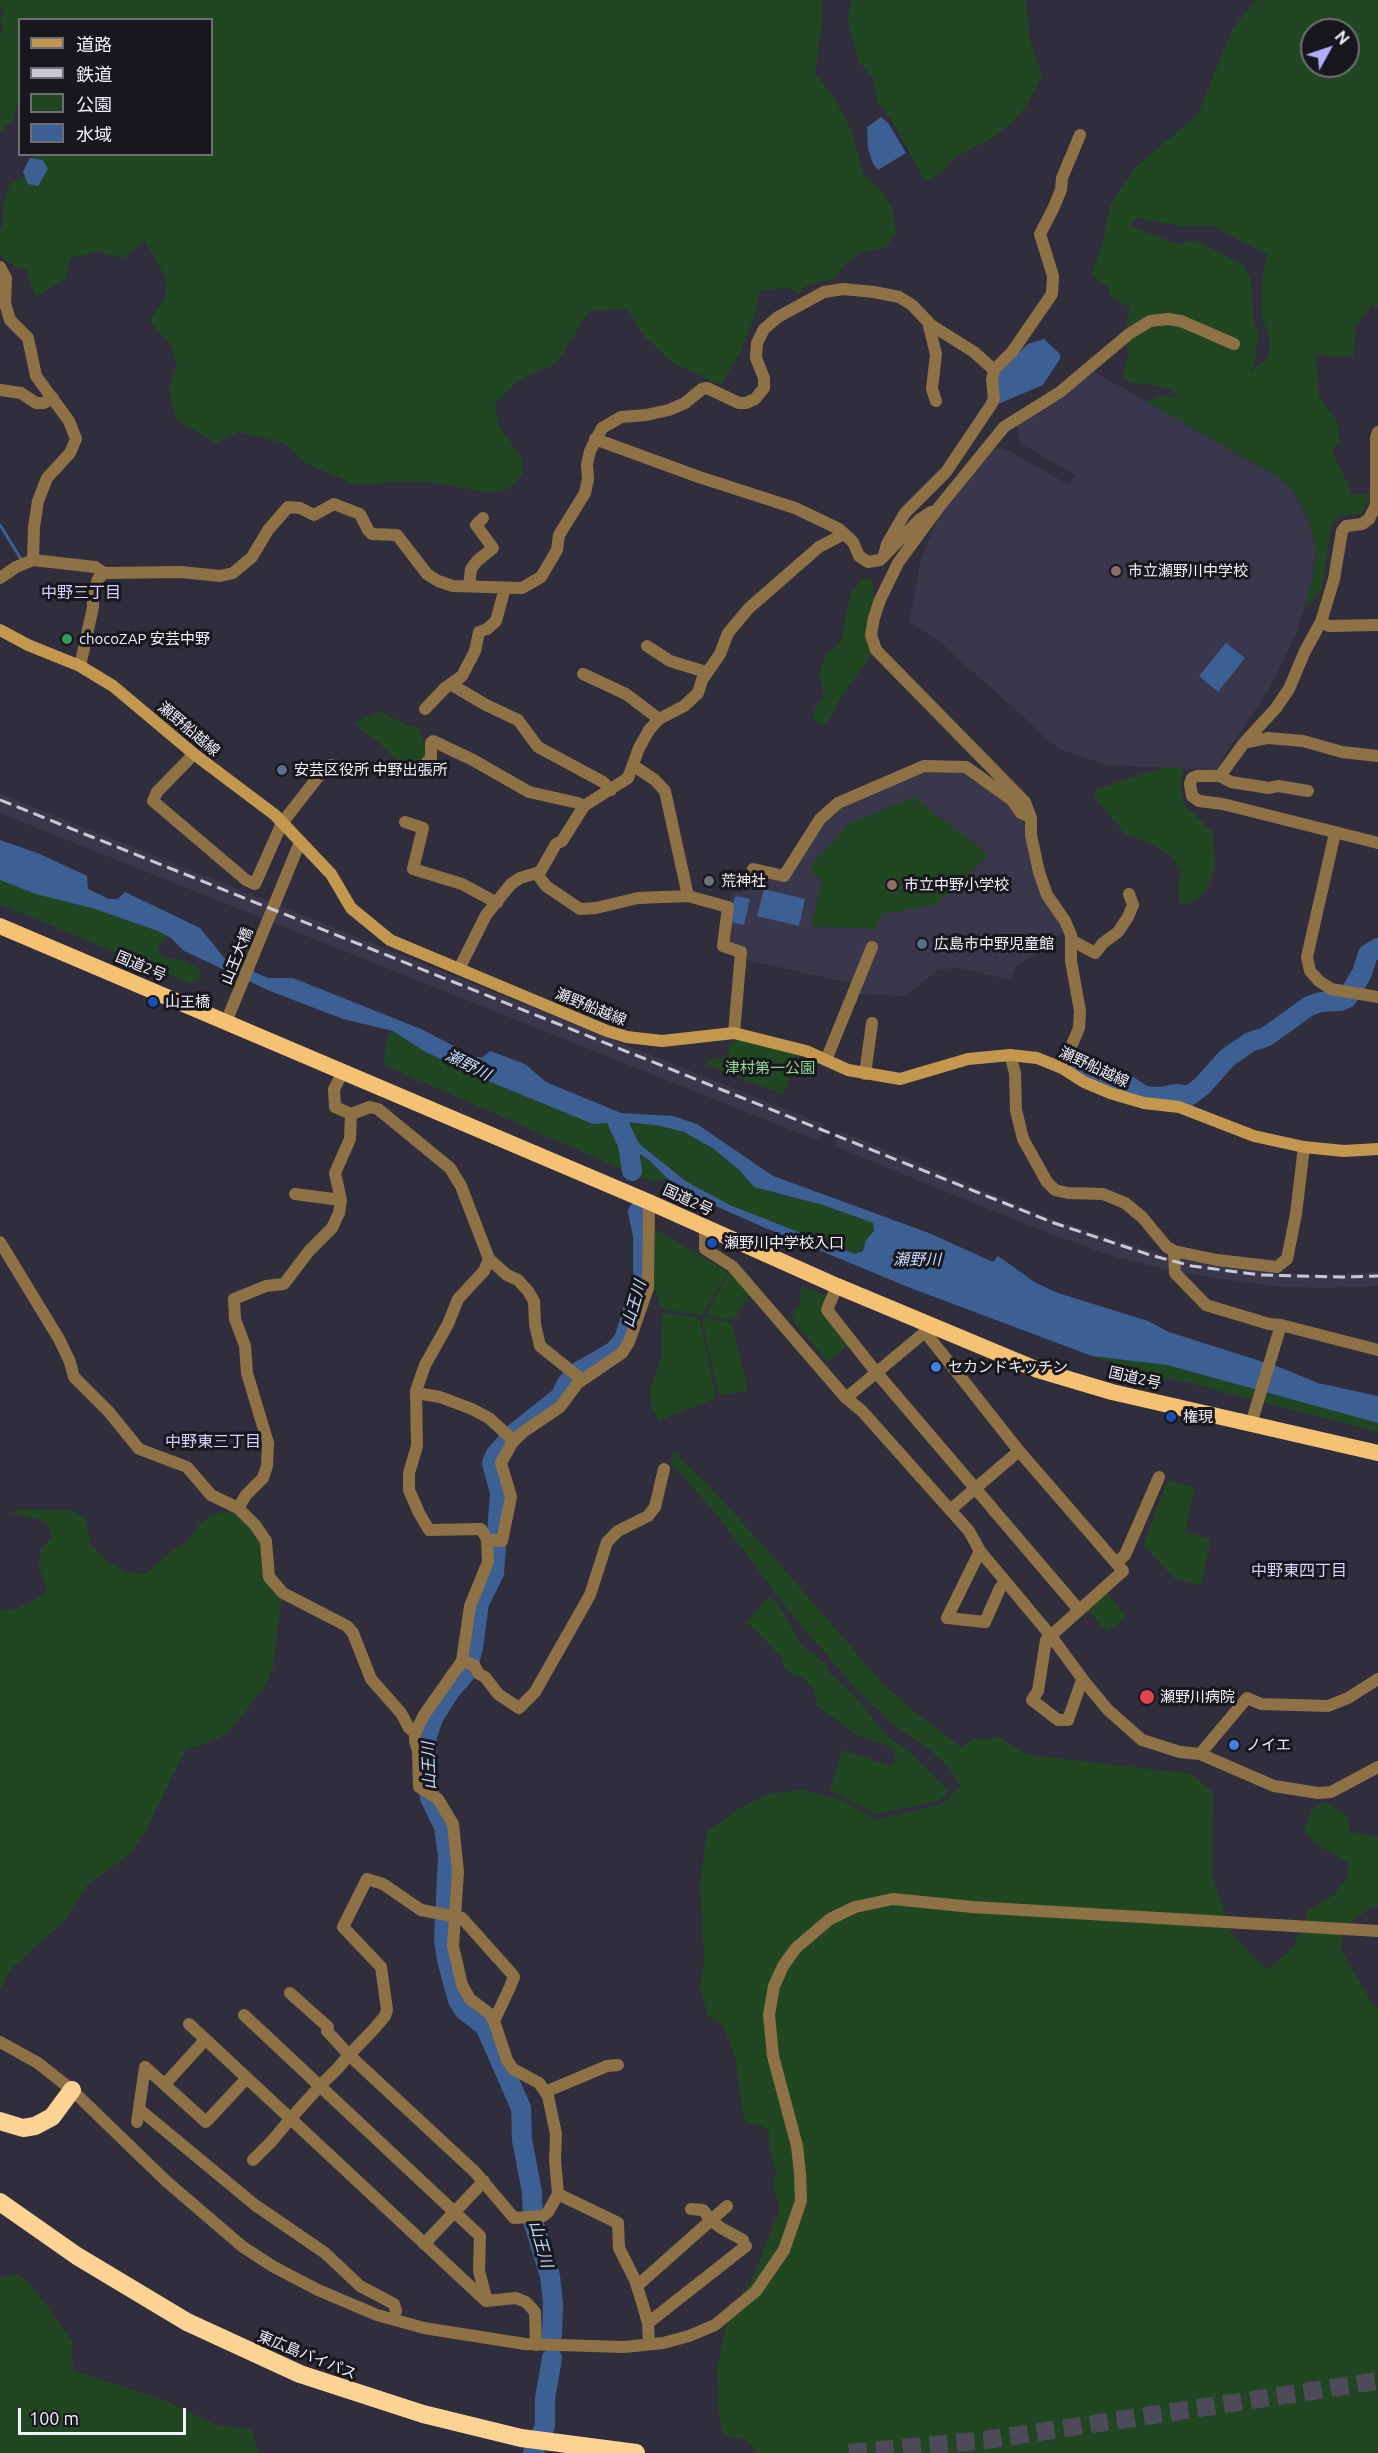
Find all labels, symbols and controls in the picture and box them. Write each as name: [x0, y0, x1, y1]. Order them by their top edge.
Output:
legend: [18, 18, 213, 156]
north arrow: [1300, 18, 1360, 78]
text: N: [1332, 27, 1353, 48]
text: 道路: [76, 34, 112, 54]
text: 鉄道: [76, 64, 112, 84]
text: 公園: [76, 94, 112, 114]
text: 水域: [76, 124, 112, 144]
place label: 市立瀬野川中学校: [1128, 562, 1248, 580]
marker: 市立瀬野川中学校: [1109, 564, 1123, 578]
district label: 中野三丁目: [41, 583, 121, 603]
place label: chocoZAP 安芸中野: [79, 630, 210, 648]
marker: chocoZAP 安芸中野: [60, 632, 74, 646]
street label: 瀬野船越線: [154, 698, 224, 760]
place label: 安芸区役所 中野出張所: [294, 761, 447, 779]
marker: 安芸区役所 中野出張所: [275, 763, 289, 777]
place label: 荒神社: [721, 872, 766, 890]
marker: 荒神社: [702, 874, 716, 888]
place label: 市立中野小学校: [904, 876, 1009, 894]
marker: 市立中野小学校: [885, 878, 899, 892]
street label: 山王大橋: [217, 925, 257, 987]
place label: 広島市中野児童館: [934, 935, 1054, 953]
marker: 広島市中野児童館: [915, 937, 929, 951]
street label: 国道2号: [113, 947, 169, 985]
street label: 瀬野船越線: [553, 985, 629, 1029]
place label: 山王橋: [165, 993, 210, 1011]
marker: 山王橋: [146, 995, 160, 1009]
street label: 瀬野船越線: [1056, 1043, 1132, 1091]
water label: 瀬野川: [442, 1046, 494, 1084]
park label: 津村第一公園: [725, 1059, 815, 1077]
street label: 国道2号: [660, 1181, 716, 1219]
place label: 瀬野川中学校入口: [724, 1234, 844, 1252]
marker: 瀬野川中学校入口: [705, 1236, 719, 1250]
water label: 瀬野川: [893, 1250, 941, 1270]
water label: 山王川: [618, 1278, 650, 1330]
place label: セカンドキッチン: [948, 1358, 1068, 1376]
marker: セカンドキッチン: [929, 1360, 943, 1374]
street label: 国道2号: [1107, 1363, 1163, 1393]
place label: 権現: [1183, 1408, 1213, 1426]
marker: 権現: [1164, 1410, 1178, 1424]
district label: 中野東三丁目: [165, 1432, 261, 1452]
district label: 中野東四丁目: [1251, 1561, 1347, 1581]
marker: 瀬野川病院: [1138, 1688, 1156, 1706]
place label: 瀬野川病院: [1160, 1688, 1235, 1706]
place label: ノイエ: [1246, 1736, 1291, 1754]
marker: ノイエ: [1227, 1738, 1241, 1752]
water label: 山王川: [419, 1742, 439, 1790]
water label: 山王川: [525, 2218, 557, 2270]
street label: 東広島バイパス: [255, 2327, 359, 2383]
scale bar: [21, 2396, 189, 2434]
text: 100 m: [29, 2408, 79, 2428]

